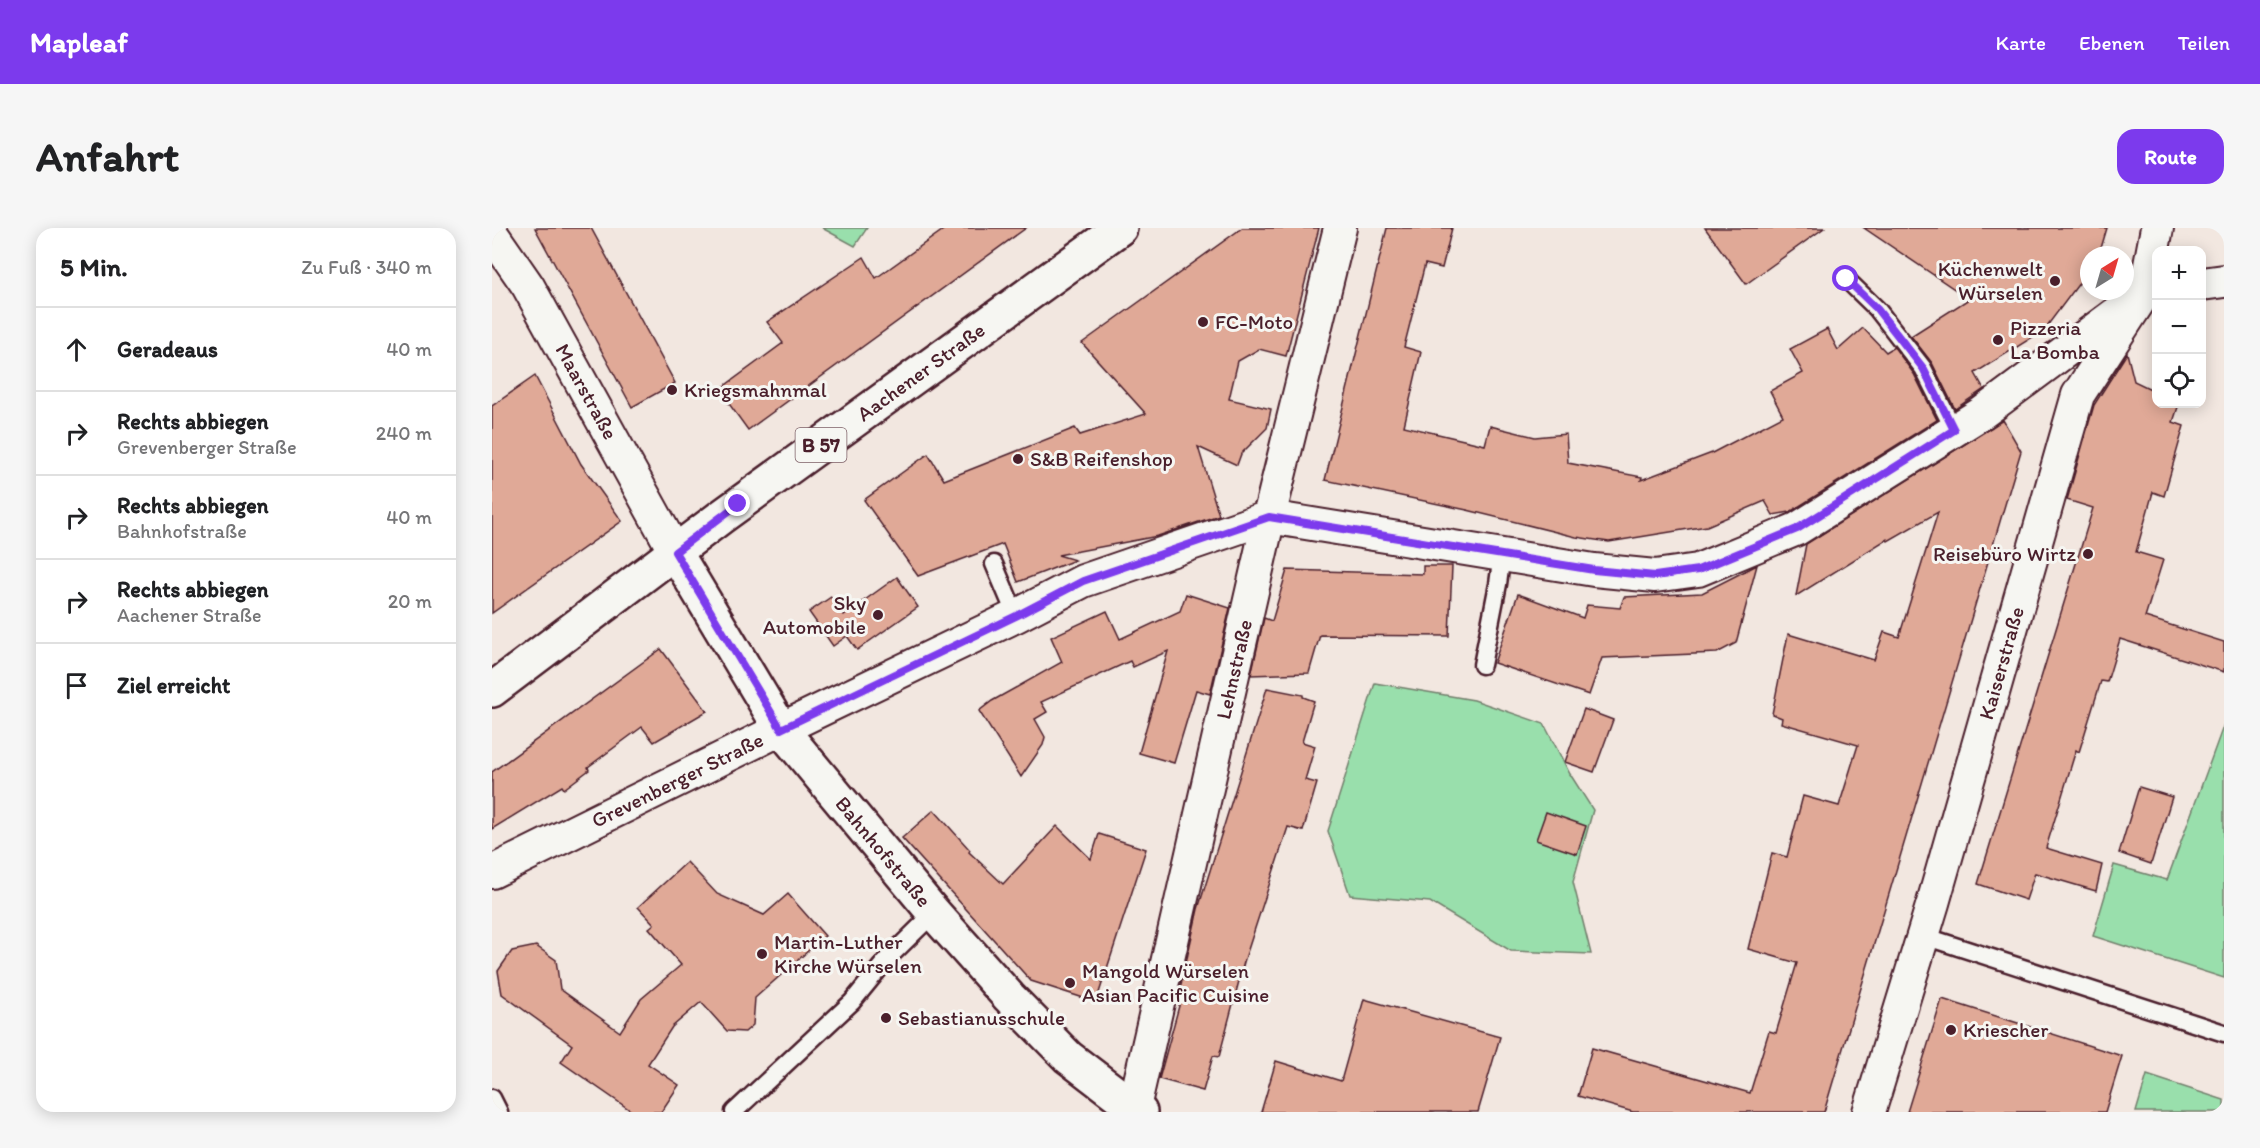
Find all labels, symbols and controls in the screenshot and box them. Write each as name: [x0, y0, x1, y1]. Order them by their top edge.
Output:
text: Mapleaf: [30, 25, 128, 59]
text: Karte: [1996, 30, 2046, 55]
text: Ebenen: [2079, 30, 2145, 55]
text: Teilen: [2178, 30, 2230, 55]
button: Route: [2117, 129, 2224, 184]
text: Anfahrt: [36, 131, 179, 182]
north arrow: [2080, 246, 2134, 300]
map controls: [2152, 246, 2206, 408]
button: +: [2152, 246, 2206, 300]
text: 5 Min.: [60, 251, 128, 283]
text: Zu Fuß · 340 m: [301, 255, 432, 279]
place label: Küchenwelt Würselen: [1938, 256, 2043, 305]
route start: [1832, 265, 1858, 291]
marker: Küchenwelt Würselen: [2048, 274, 2062, 288]
button: −: [2152, 300, 2206, 354]
place label: FC-Moto: [1215, 309, 1293, 334]
marker: FC-Moto: [1196, 315, 1210, 329]
place label: Pizzeria La Bomba: [2010, 315, 2100, 364]
street label: Aachener Straße: [852, 317, 990, 426]
icon: ahead: [60, 333, 93, 366]
marker: Pizzeria La Bomba: [1991, 333, 2005, 347]
text: Geradeaus: [117, 336, 218, 363]
text: 40 m: [386, 337, 432, 361]
street label: Maarstraße: [550, 339, 623, 444]
button: locate: [2152, 354, 2206, 408]
place label: Kriegsmahnmal: [684, 377, 827, 402]
marker: Kriegsmahnmal: [665, 383, 679, 397]
text: Rechts abbiegen: [117, 408, 269, 435]
icon: right: [60, 417, 93, 450]
text: 240 m: [376, 421, 432, 445]
road number: B 57: [796, 428, 846, 462]
text: Grevenberger Straße: [117, 435, 297, 459]
place label: S&B Reifenshop: [1030, 446, 1173, 471]
marker: S&B Reifenshop: [1011, 452, 1025, 466]
route end: [724, 490, 750, 516]
text: Rechts abbiegen: [117, 492, 269, 519]
icon: right: [60, 501, 93, 534]
text: 40 m: [386, 505, 432, 529]
text: Bahnhofstraße: [117, 519, 247, 543]
place label: Reisebüro Wirtz: [1933, 541, 2076, 566]
marker: Reisebüro Wirtz: [2081, 547, 2095, 561]
text: Rechts abbiegen: [117, 576, 269, 603]
icon: right: [60, 585, 93, 618]
text: 20 m: [388, 589, 432, 613]
place label: Sky Automobile: [763, 590, 866, 639]
text: Aachener Straße: [117, 603, 262, 627]
street label: Kaiserstraße: [1973, 604, 2029, 722]
marker: Sky Automobile: [871, 608, 885, 622]
street label: Lehnstraße: [1210, 617, 1257, 722]
icon: arrive: [60, 669, 93, 702]
text: Ziel erreicht: [117, 672, 230, 699]
street label: Grevenberger Straße: [587, 727, 767, 833]
street label: Bahnhofstraße: [830, 791, 937, 912]
place label: Martin-Luther Kirche Würselen: [774, 929, 922, 978]
marker: Martin-Luther Kirche Würselen: [755, 947, 769, 961]
place label: Mangold Würselen Asian Pacific Cuisine: [1082, 958, 1269, 1007]
marker: Mangold Würselen Asian Pacific Cuisine: [1063, 976, 1077, 990]
place label: Sebastianusschule: [898, 1005, 1065, 1030]
marker: Sebastianusschule: [879, 1011, 893, 1025]
place label: Kriescher: [1963, 1017, 2048, 1042]
marker: Kriescher: [1944, 1023, 1958, 1037]

